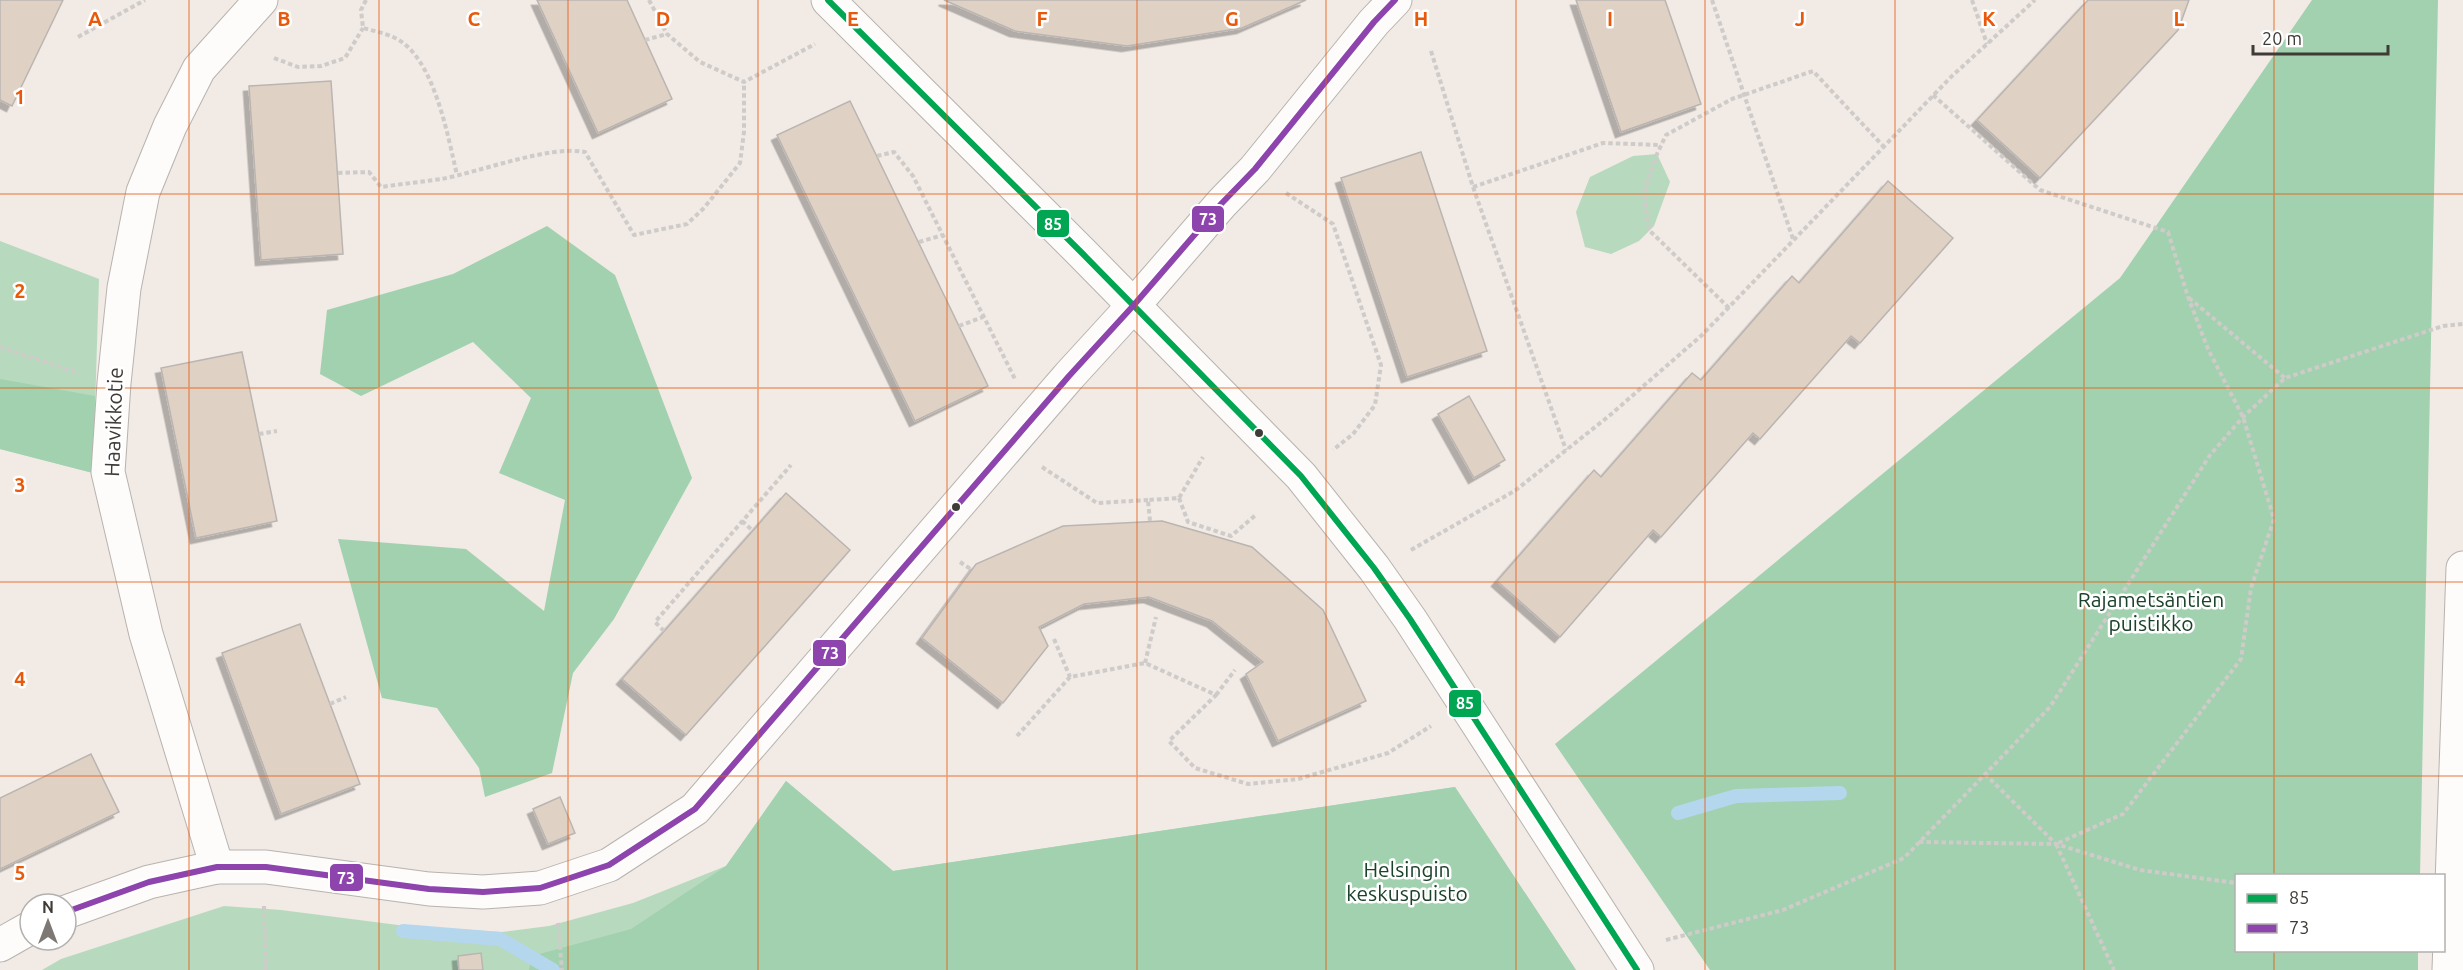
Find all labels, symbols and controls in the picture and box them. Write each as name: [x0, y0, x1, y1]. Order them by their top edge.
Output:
text: A: [88, 7, 102, 30]
text: B: [277, 7, 291, 30]
text: C: [468, 7, 481, 30]
text: D: [656, 7, 670, 30]
text: E: [847, 7, 859, 30]
text: F: [1036, 7, 1048, 30]
text: G: [1225, 7, 1239, 30]
text: H: [1414, 7, 1428, 30]
text: I: [1607, 7, 1613, 30]
text: J: [1795, 7, 1805, 30]
text: K: [1982, 7, 1996, 30]
text: L: [2174, 7, 2185, 30]
scale bar: [2253, 18, 2388, 56]
text: 20 m: [2262, 28, 2302, 48]
text: 1: [14, 85, 26, 108]
line badge: 73: [1191, 205, 1225, 233]
line badge: 85: [1036, 209, 1070, 238]
text: 73: [1199, 210, 1217, 228]
text: 85: [1044, 215, 1062, 233]
text: 2: [14, 279, 26, 302]
street label: Haavikkotie: [99, 367, 127, 477]
unlabelled marker: [1253, 427, 1265, 439]
text: 3: [14, 473, 26, 496]
unlabelled marker: [950, 501, 962, 513]
park label: Rajametsäntien puistikko: [2078, 587, 2224, 635]
line badge: 73: [812, 639, 847, 667]
text: 73: [821, 644, 839, 662]
text: 4: [14, 667, 26, 690]
line badge: 85: [1448, 689, 1482, 718]
text: 85: [1456, 694, 1474, 712]
park label: Helsingin keskuspuisto: [1346, 857, 1468, 905]
text: 5: [14, 861, 26, 884]
line badge: 73: [329, 863, 364, 892]
text: 73: [337, 869, 355, 887]
legend: [2235, 874, 2445, 952]
text: 85: [2289, 887, 2309, 907]
north arrow: [18, 892, 78, 952]
text: N: [42, 898, 54, 916]
text: 73: [2289, 917, 2309, 937]

